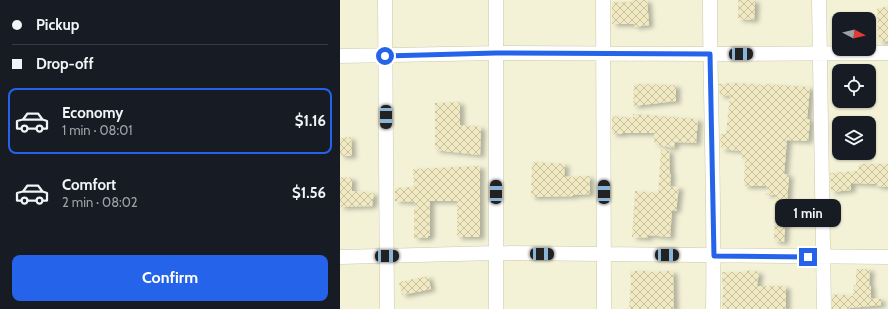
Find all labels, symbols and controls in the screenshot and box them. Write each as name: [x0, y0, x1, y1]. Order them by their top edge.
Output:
north arrow: [832, 12, 876, 56]
map controls: [832, 12, 876, 160]
text: Pickup: [36, 16, 79, 34]
route start: [376, 47, 394, 65]
car: [729, 48, 753, 60]
text: Drop-off: [36, 55, 94, 73]
button: locate: [832, 64, 876, 108]
icon: car: [14, 103, 50, 139]
text: Economy: [62, 104, 123, 122]
car: [380, 105, 392, 129]
text: $1.16: [295, 112, 326, 130]
button: layers: [832, 116, 876, 160]
text: 1 min · 08:01: [62, 122, 133, 138]
icon: car: [14, 175, 50, 211]
text: Comfort: [62, 176, 116, 194]
car: [490, 180, 502, 204]
car: [598, 180, 610, 204]
text: $1.56: [292, 184, 326, 202]
text: 2 min · 08:02: [62, 194, 138, 210]
callout: 1 min: [775, 199, 841, 227]
text: 1 min: [793, 205, 823, 221]
car: [530, 248, 554, 260]
route end: [799, 248, 817, 266]
car: [655, 249, 679, 261]
car: [375, 250, 399, 262]
button: Confirm: [12, 255, 328, 301]

